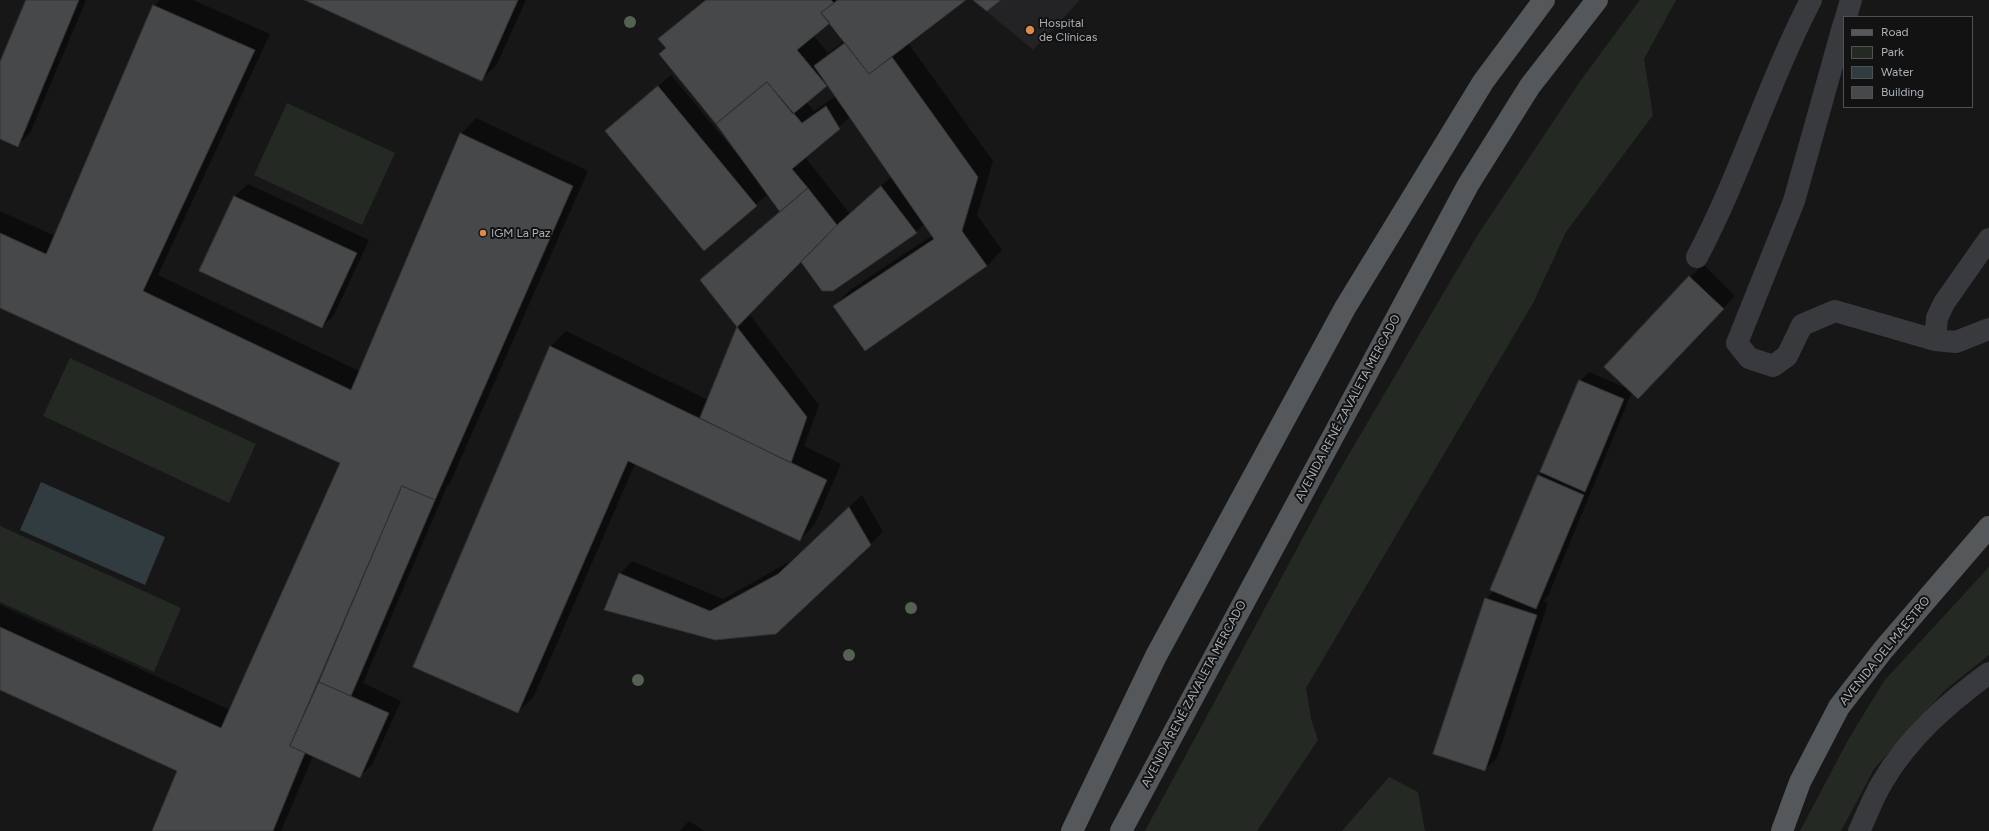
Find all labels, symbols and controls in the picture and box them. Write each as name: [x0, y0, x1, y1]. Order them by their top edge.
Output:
place label: Hospital de Clínicas: [1039, 16, 1097, 44]
legend: [1843, 16, 1973, 108]
marker: Hospital de Clínicas: [1024, 24, 1036, 36]
text: Road: [1881, 25, 1909, 39]
text: Park: [1881, 45, 1904, 59]
text: Water: [1881, 65, 1913, 79]
text: Building: [1881, 85, 1924, 99]
place label: IGM La Paz: [491, 226, 551, 240]
marker: IGM La Paz: [478, 228, 488, 238]
street label: AVENIDA RENÉ ZAVALETA MERCADO: [1292, 312, 1404, 504]
street label: AVENIDA DEL MAESTRO: [1837, 594, 1933, 708]
street label: AVENIDA RENÉ ZAVALETA MERCADO: [1138, 598, 1250, 790]

